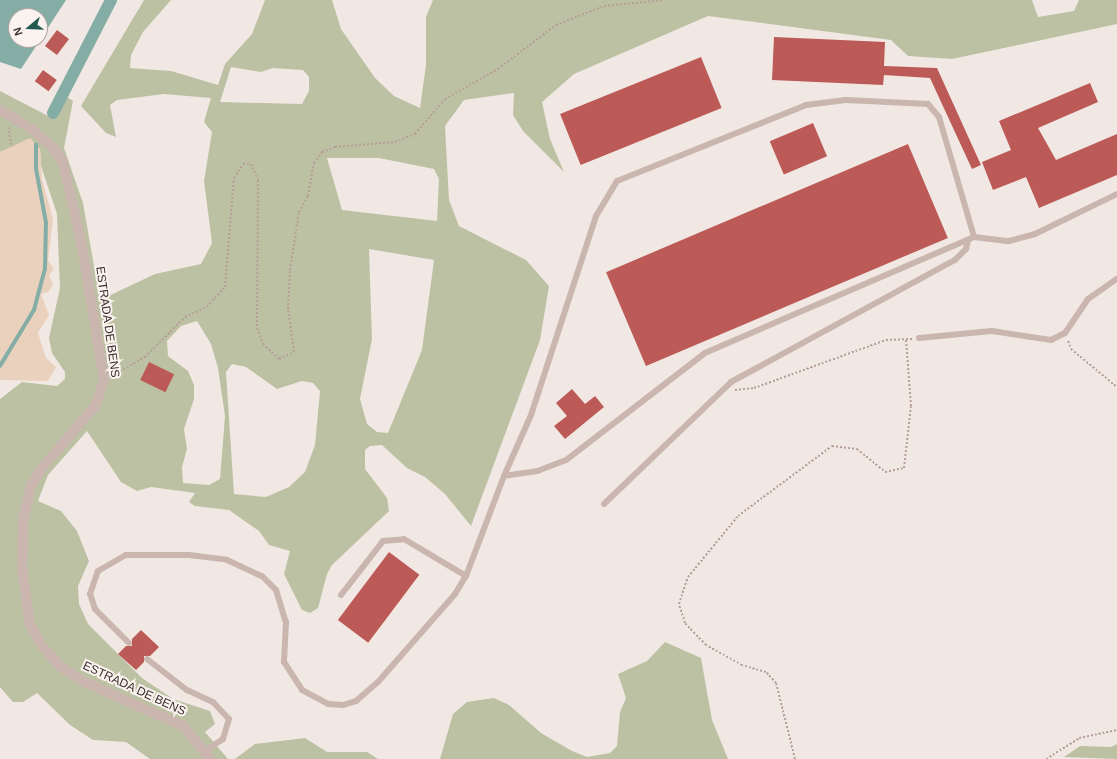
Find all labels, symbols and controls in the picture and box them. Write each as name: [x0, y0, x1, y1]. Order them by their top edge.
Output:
north arrow: [8, 8, 48, 48]
text: N: [11, 26, 25, 37]
street label: ESTRADA DE BENS: [92, 265, 122, 379]
street label: ESTRADA DE BENS: [80, 659, 188, 719]

